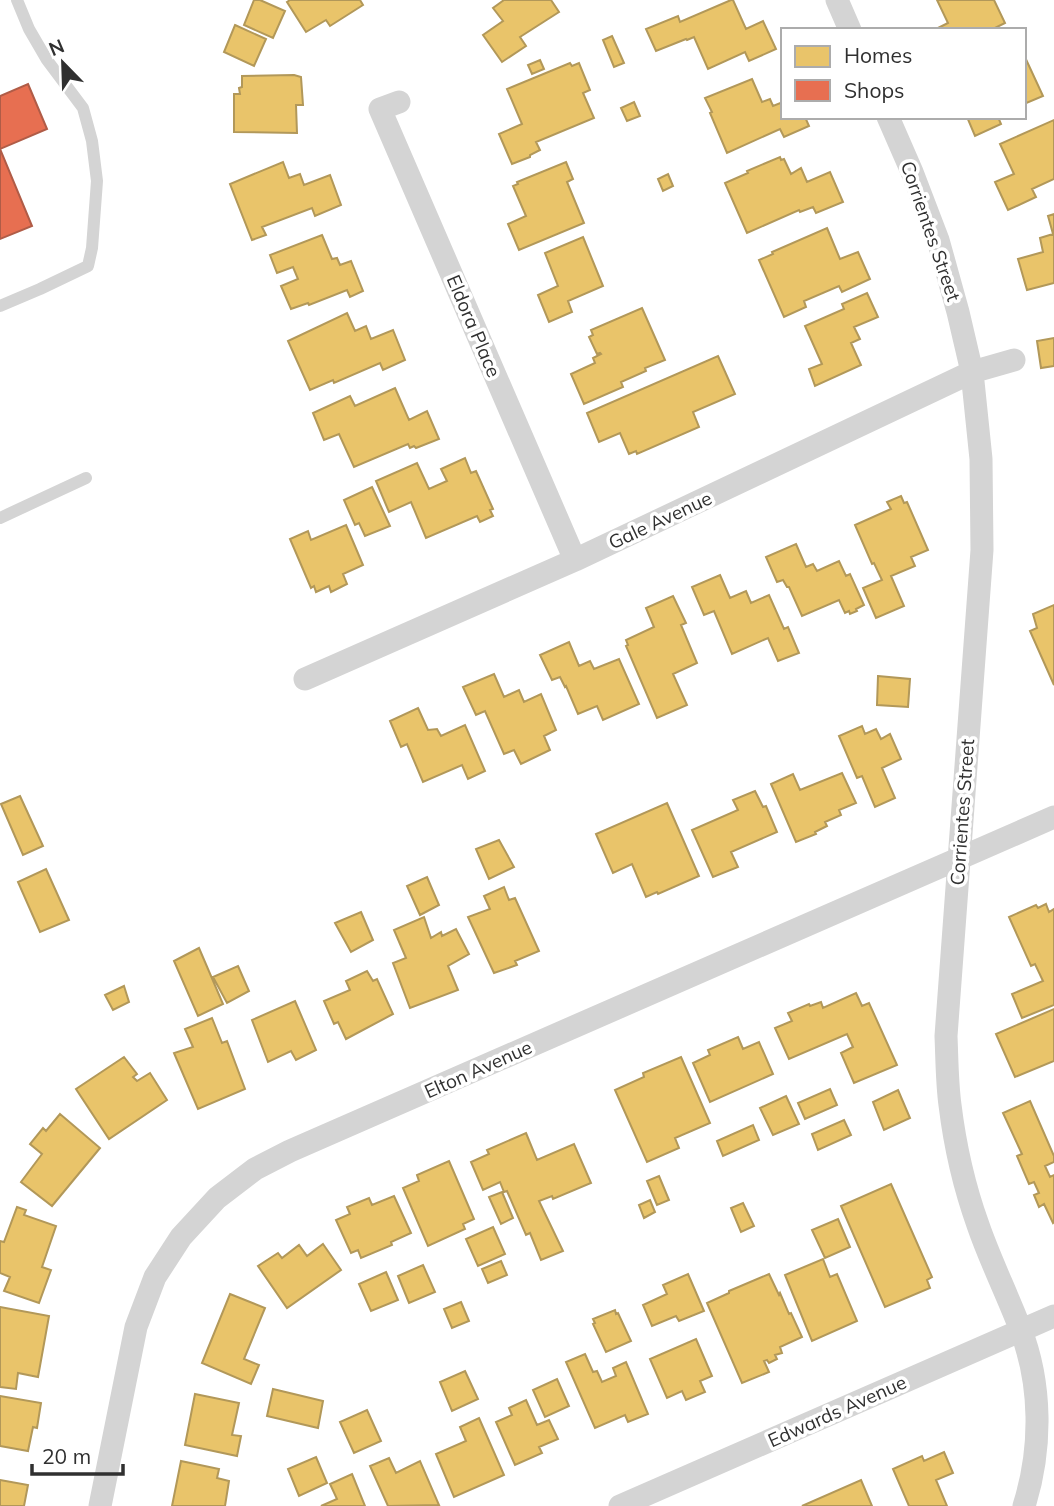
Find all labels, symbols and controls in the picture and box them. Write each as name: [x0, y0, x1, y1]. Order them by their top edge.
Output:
north arrow: [28, 28, 98, 98]
legend: [781, 28, 1026, 119]
text: N: [45, 34, 68, 61]
text: Homes: [844, 42, 912, 68]
text: Shops: [844, 77, 904, 103]
street label: Corrientes Street: [896, 158, 966, 305]
street label: Eldora Place: [442, 271, 506, 381]
street label: Gale Avenue: [604, 486, 716, 554]
street label: Corrientes Street: [945, 738, 979, 886]
street label: Elton Avenue: [420, 1035, 536, 1103]
street label: Edwards Avenue: [764, 1370, 910, 1452]
scale bar: [32, 1432, 122, 1476]
text: 20 m: [42, 1443, 91, 1469]

